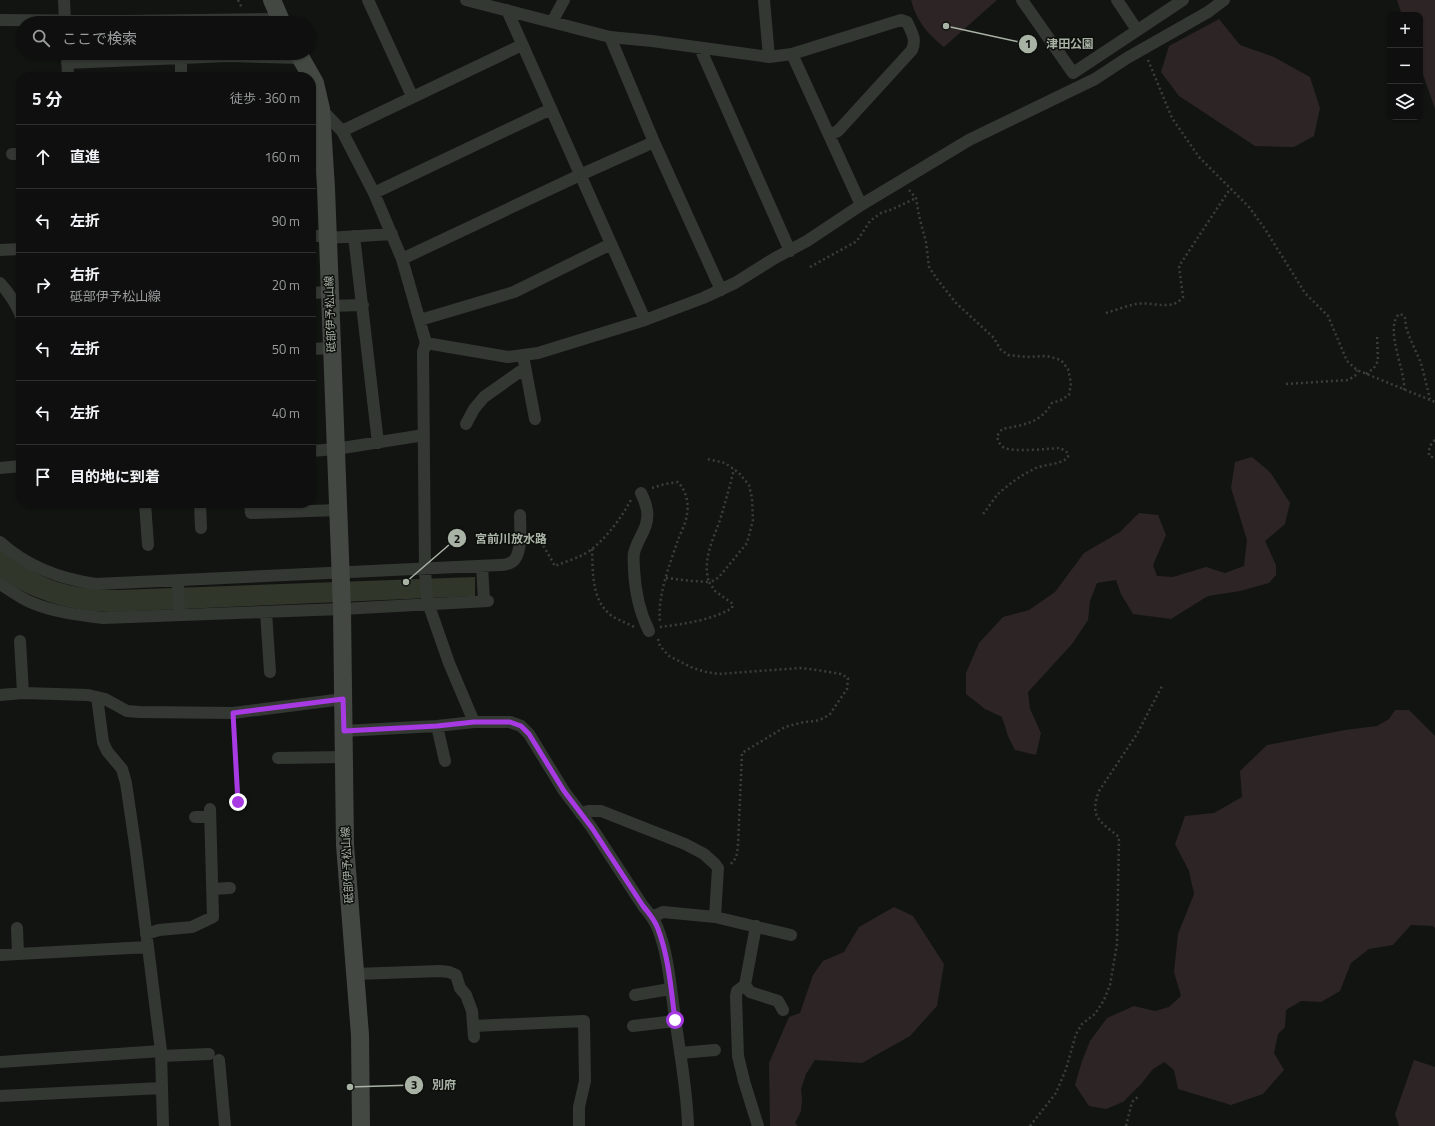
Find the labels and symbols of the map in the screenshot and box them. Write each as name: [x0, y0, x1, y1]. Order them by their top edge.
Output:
callout: 津田公園: [1018, 32, 1102, 56]
text: 1: [1025, 34, 1031, 53]
text: 津田公園: [1046, 34, 1094, 53]
street label: 砥部伊予松山線: [321, 275, 339, 353]
callout: 宮前川放水路: [447, 526, 555, 550]
text: 2: [454, 529, 460, 548]
text: 宮前川放水路: [475, 529, 547, 548]
route end: [229, 793, 247, 811]
street label: 砥部伊予松山線: [337, 826, 357, 904]
route start: [666, 1011, 684, 1029]
callout: 別府: [404, 1073, 464, 1097]
text: 3: [411, 1075, 417, 1094]
text: 別府: [432, 1075, 456, 1094]

